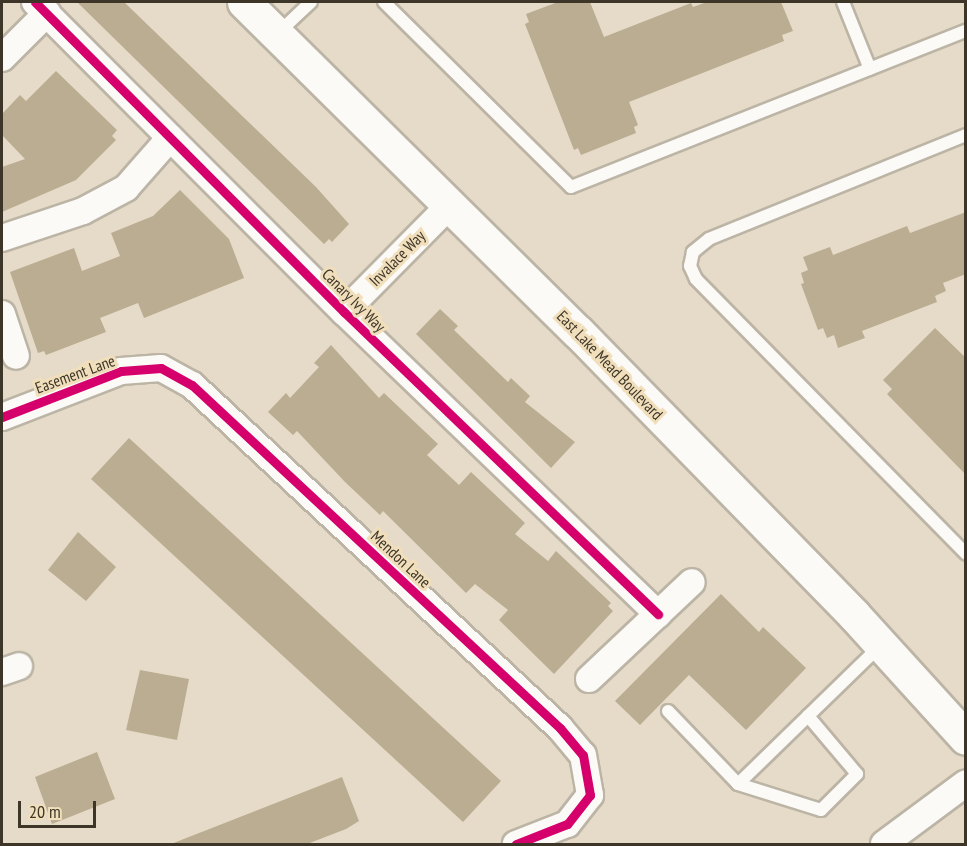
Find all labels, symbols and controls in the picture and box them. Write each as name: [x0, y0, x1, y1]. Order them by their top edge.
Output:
street label: Invalace Way: [365, 226, 429, 290]
street label: Canary Ivy Way: [318, 264, 390, 336]
street label: East Lake Mead Boulevard: [553, 306, 667, 424]
street label: Easement Lane: [32, 351, 118, 397]
street label: Mendon Lane: [367, 527, 435, 591]
scale bar: [21, 789, 99, 827]
text: 20 m: [29, 800, 61, 823]

